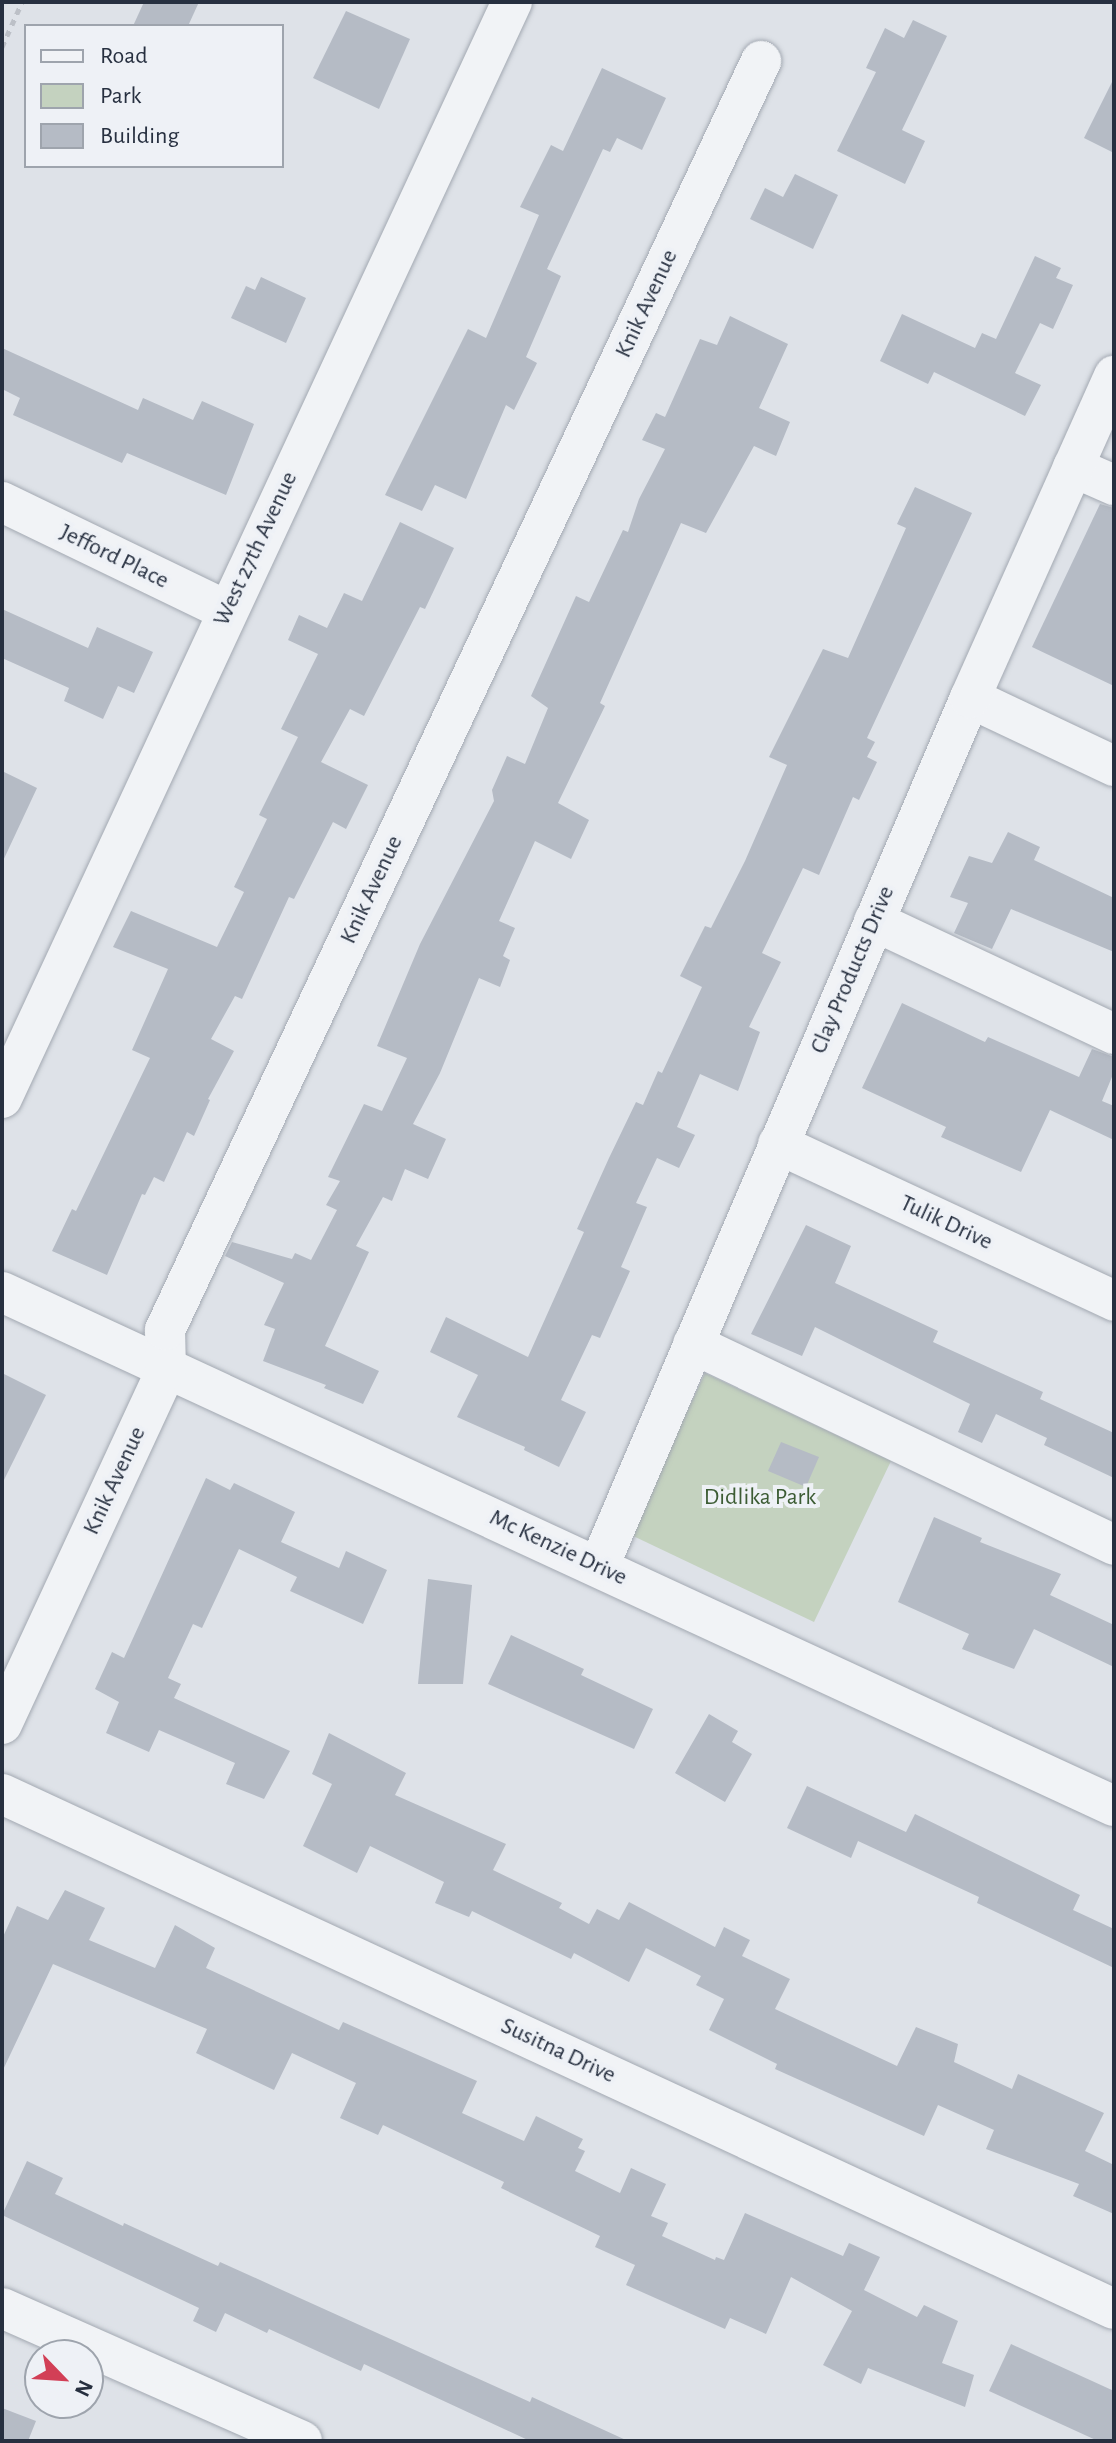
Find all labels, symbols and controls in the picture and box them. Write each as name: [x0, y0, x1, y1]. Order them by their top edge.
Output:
legend: [24, 24, 284, 168]
text: Road: [100, 44, 148, 68]
text: Park: [100, 84, 141, 108]
text: Building: [100, 124, 179, 148]
street label: Knik Avenue: [609, 245, 685, 363]
street label: West 27th Avenue: [208, 467, 304, 631]
street label: Jefford Place: [55, 518, 173, 596]
street label: Knik Avenue: [334, 831, 410, 949]
street label: Clay Products Drive: [805, 882, 901, 1058]
street label: Tulik Drive: [895, 1189, 997, 1257]
street label: Knik Avenue: [77, 1422, 153, 1540]
park label: Didlika Park: [704, 1484, 816, 1512]
street label: Mc Kenzie Drive: [485, 1504, 631, 1592]
street label: Susitna Drive: [496, 2012, 620, 2090]
north arrow: [24, 2339, 104, 2419]
text: N: [71, 2377, 97, 2400]

